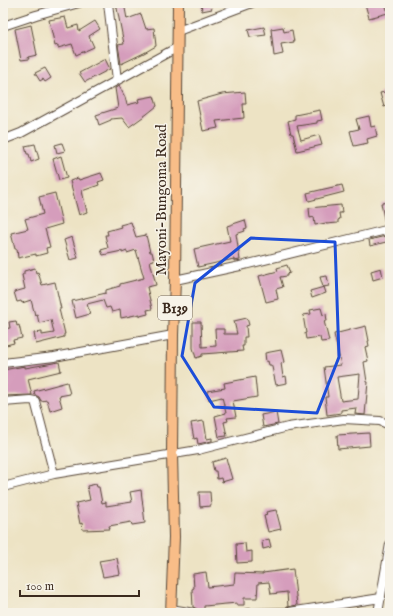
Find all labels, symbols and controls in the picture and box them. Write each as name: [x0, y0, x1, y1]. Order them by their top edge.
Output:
street label: Mayoni-Bungoma Road: [152, 123, 171, 276]
road number: B139: [158, 296, 192, 320]
scale bar: [20, 572, 139, 598]
text: 100 m: [26, 579, 54, 594]

